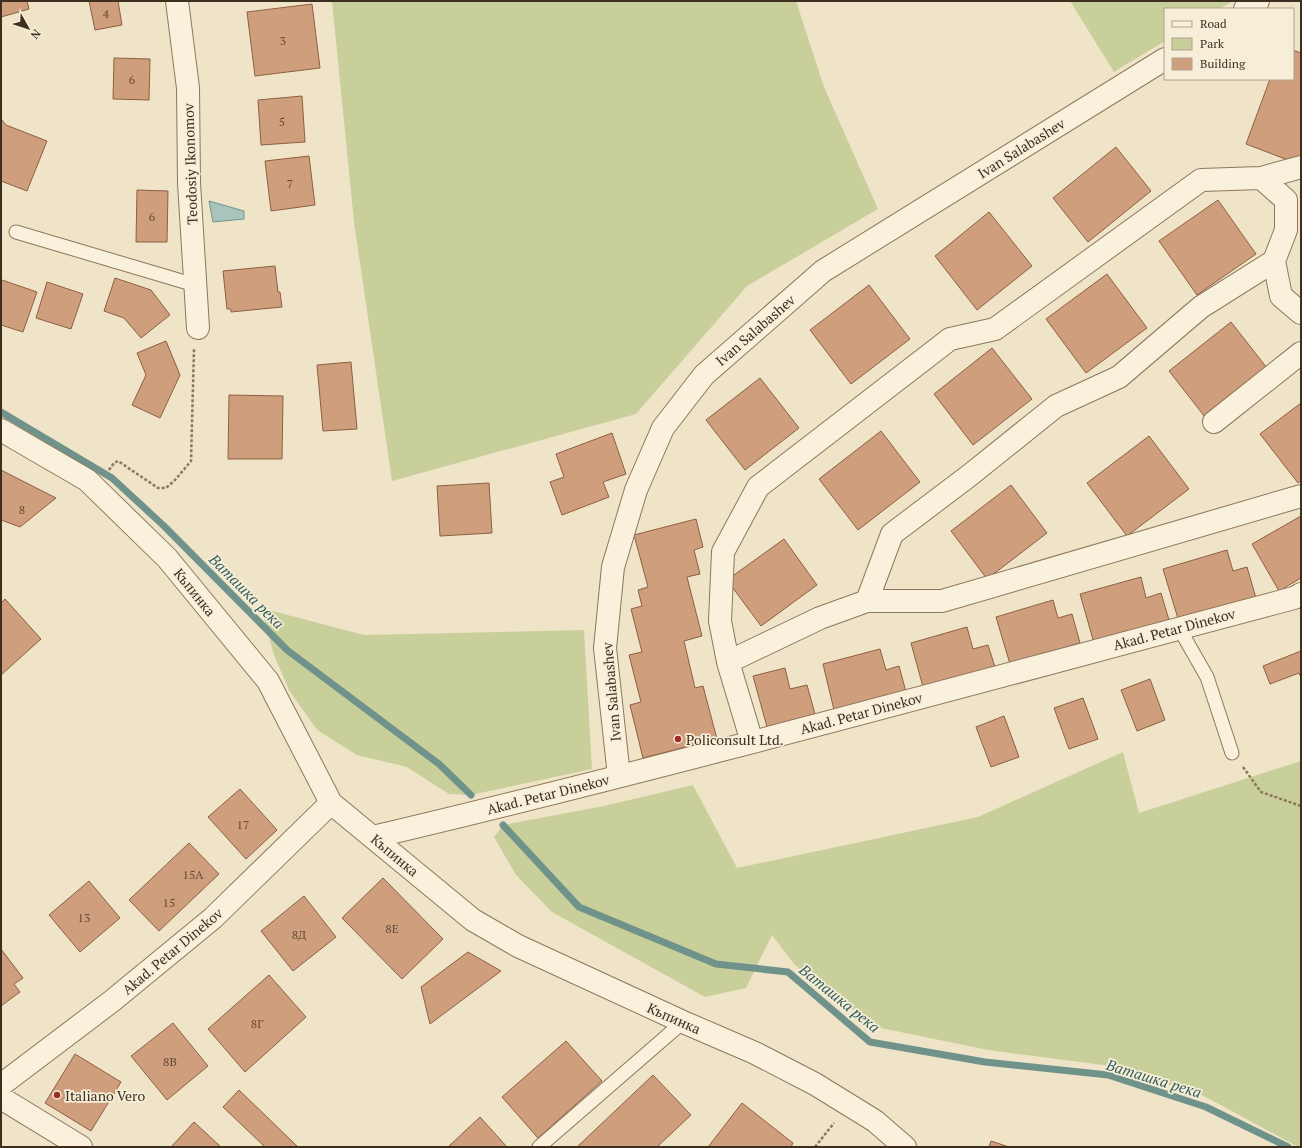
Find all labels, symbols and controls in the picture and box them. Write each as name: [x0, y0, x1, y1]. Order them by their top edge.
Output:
house number: 4: [103, 6, 110, 21]
north arrow: [8, 8, 48, 48]
legend: [1164, 8, 1294, 80]
text: Road: [1200, 16, 1227, 31]
text: N: [27, 27, 44, 42]
house number: 3: [280, 33, 286, 48]
text: Park: [1200, 36, 1225, 51]
text: Building: [1200, 56, 1246, 71]
house number: 6: [129, 72, 136, 87]
street label: Teodosiy Ikonomov: [178, 102, 202, 225]
street label: Ivan Salabashev: [974, 113, 1069, 182]
house number: 5: [279, 114, 285, 129]
house number: 7: [287, 176, 293, 191]
house number: 6: [149, 209, 156, 224]
street label: Ivan Salabashev: [711, 290, 799, 370]
house number: 8: [19, 502, 25, 517]
water label: Ваташка река: [204, 548, 289, 633]
street label: Къпинка: [170, 564, 220, 620]
street label: Akad. Petar Dinekov: [1111, 603, 1238, 654]
street label: Ivan Salabashev: [597, 641, 625, 742]
street label: Akad. Petar Dinekov: [798, 687, 925, 738]
place label: Policonsult Ltd.: [686, 730, 784, 749]
marker: Policonsult Ltd.: [673, 734, 683, 744]
street label: Akad. Petar Dinekov: [485, 769, 612, 818]
house number: 17: [237, 817, 249, 832]
street label: Къпинка: [367, 830, 423, 880]
house number: 15А: [183, 867, 204, 882]
house number: 15: [163, 895, 175, 910]
street label: Akad. Petar Dinekov: [118, 903, 227, 999]
house number: 13: [78, 910, 90, 925]
house number: 8Е: [385, 921, 399, 936]
house number: 8Д: [292, 927, 307, 942]
water label: Ваташка река: [795, 959, 885, 1037]
street label: Къпинка: [644, 998, 704, 1038]
house number: 8Г: [251, 1016, 263, 1031]
house number: 8В: [163, 1054, 177, 1069]
water label: Ваташка река: [1103, 1054, 1204, 1102]
place label: Italiano Vero: [65, 1086, 145, 1105]
marker: Italiano Vero: [52, 1090, 62, 1100]

